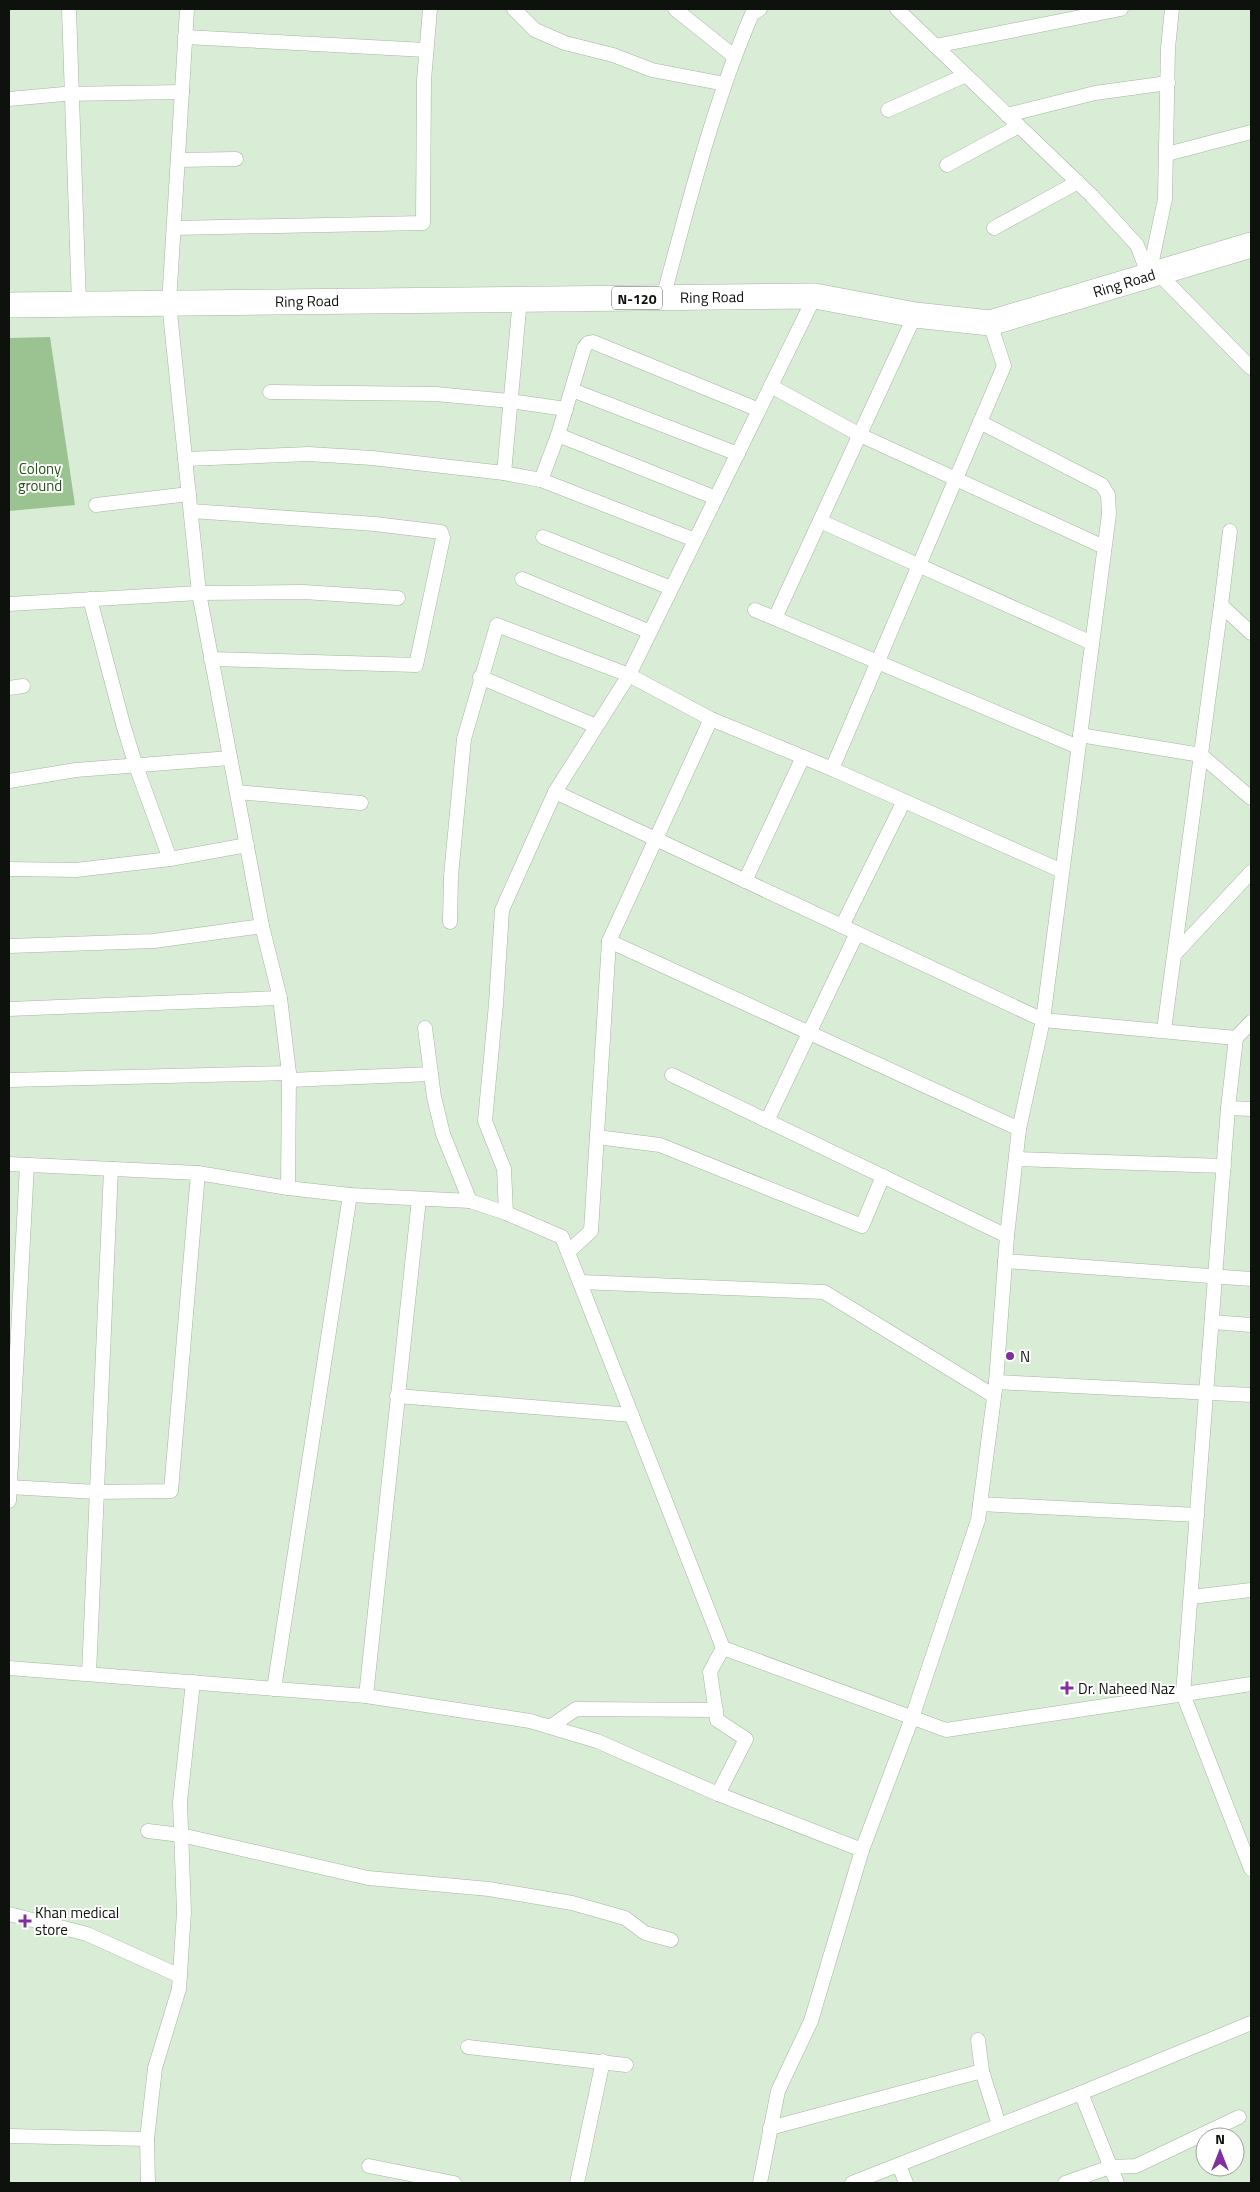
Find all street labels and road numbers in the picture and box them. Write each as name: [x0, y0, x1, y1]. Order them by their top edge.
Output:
street label: Ring Road: [1090, 263, 1158, 303]
street label: Ring Road: [680, 285, 744, 309]
road number: N-120: [612, 286, 662, 310]
street label: Ring Road: [275, 289, 339, 313]

